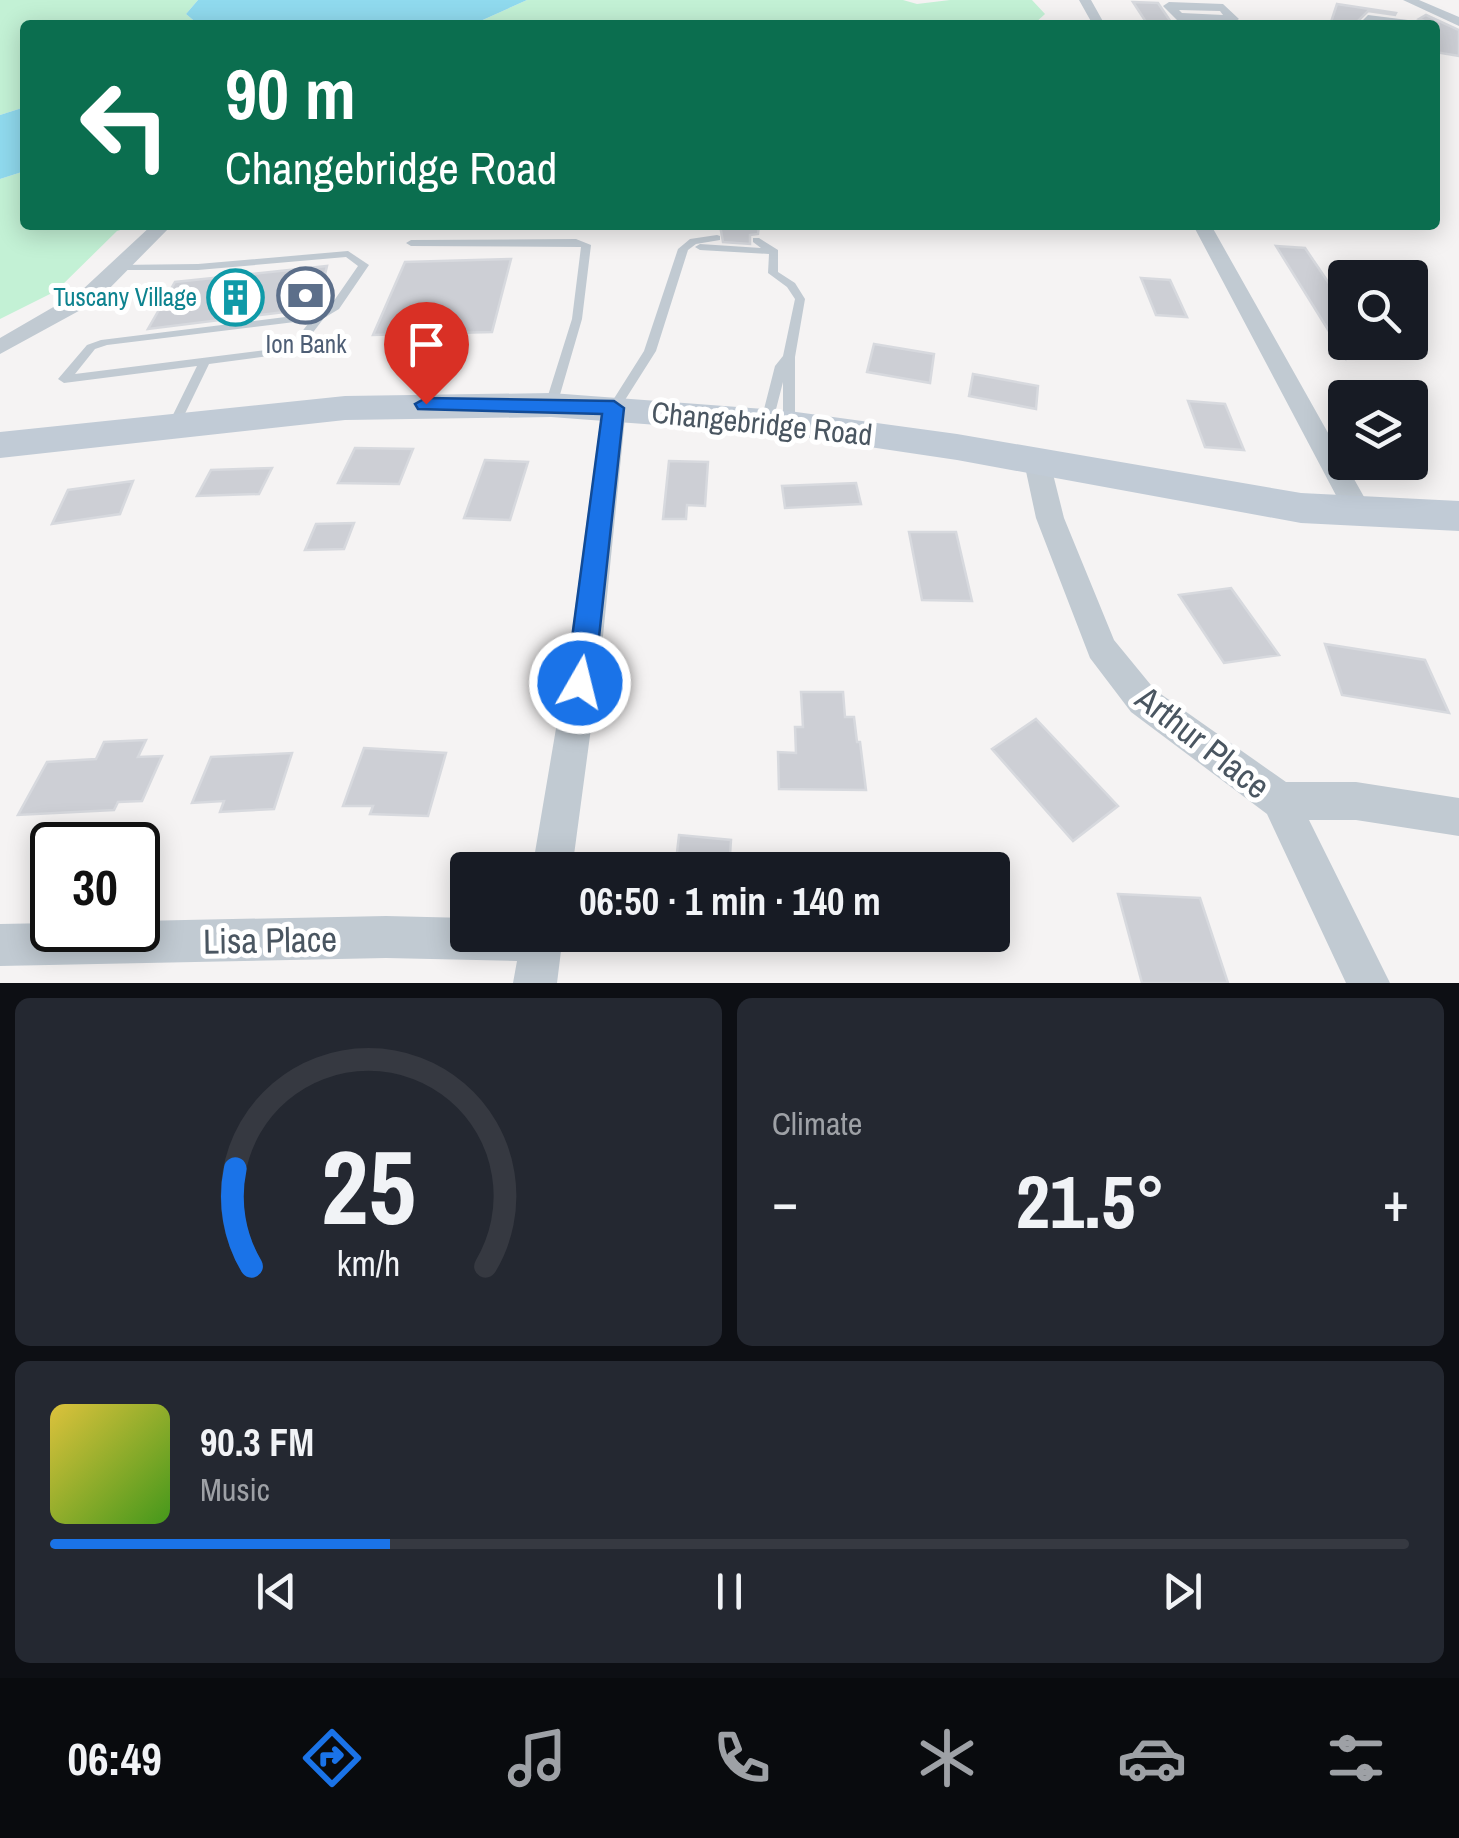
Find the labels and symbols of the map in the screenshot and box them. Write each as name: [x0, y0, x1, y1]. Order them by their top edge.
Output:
bank icon: Ion Bank: [276, 265, 336, 325]
building icon: Tuscany Village: [206, 267, 266, 327]
place label: Tuscany Village: [53, 280, 197, 314]
pin: [384, 302, 469, 405]
place label: Ion Bank: [266, 327, 347, 361]
street label: Changebridge Road: [650, 392, 874, 454]
position arrow: [528, 631, 632, 735]
street label: Arthur Place: [1126, 674, 1280, 809]
speed limit sign: 30: [30, 822, 160, 952]
street label: Lisa Place: [203, 915, 337, 965]

